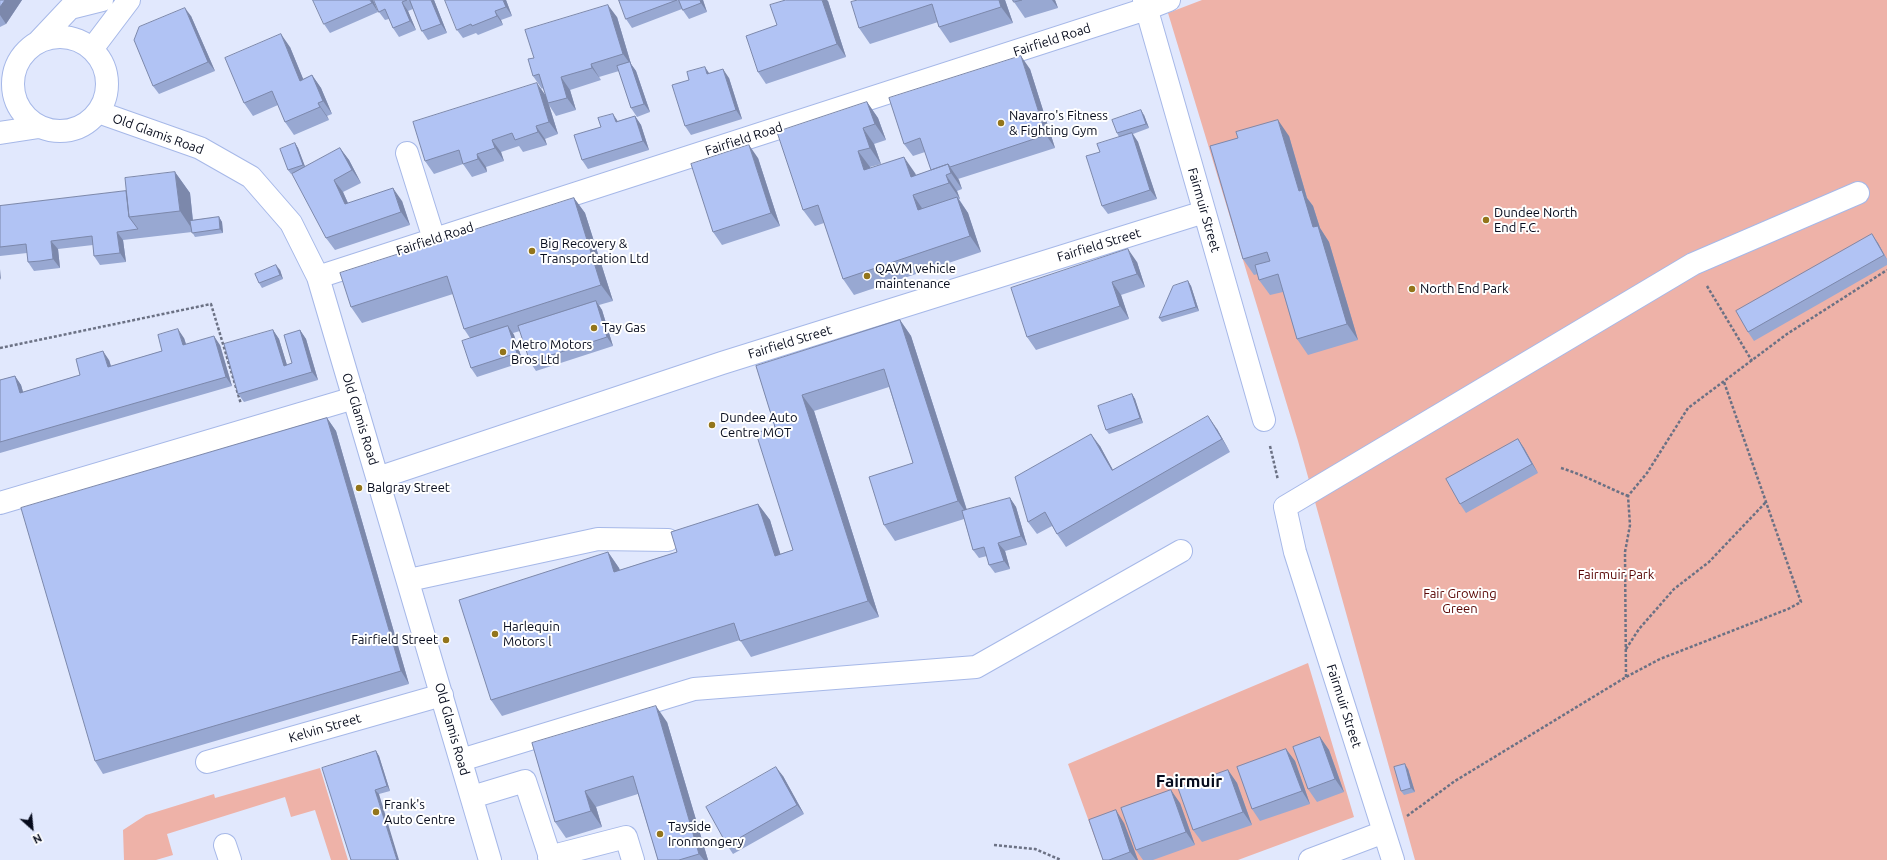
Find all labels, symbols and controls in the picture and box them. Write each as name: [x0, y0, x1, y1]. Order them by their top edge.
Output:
street label: Fairfield Road: [1011, 20, 1093, 60]
place label: Navarro's Fitness & Fighting Gym: [1009, 108, 1108, 139]
street label: Old Glamis Road: [110, 110, 206, 158]
marker: Navarro's Fitness & Fighting Gym: [996, 118, 1006, 128]
street label: Fairfield Road: [703, 119, 785, 159]
street label: Fairmuir Street: [1184, 166, 1224, 254]
place label: Dundee North End F.C.: [1494, 205, 1577, 236]
marker: Dundee North End F.C.: [1481, 215, 1491, 225]
street label: Fairfield Road: [394, 219, 476, 259]
street label: Fairfield Street: [1055, 225, 1143, 265]
place label: Big Recovery & Transportation Ltd: [540, 236, 649, 267]
marker: Big Recovery & Transportation Ltd: [527, 246, 537, 256]
place label: QAVM vehicle maintenance: [875, 261, 956, 292]
marker: QAVM vehicle maintenance: [862, 271, 872, 281]
place label: North End Park: [1420, 281, 1508, 297]
marker: North End Park: [1407, 284, 1417, 294]
place label: Tay Gas: [602, 320, 646, 336]
street label: Fairfield Street: [746, 322, 834, 362]
marker: Tay Gas: [589, 323, 599, 333]
place label: Metro Motors Bros Ltd: [511, 337, 592, 368]
marker: Metro Motors Bros Ltd: [498, 347, 508, 357]
street label: Old Glamis Road: [339, 371, 381, 467]
place label: Dundee Auto Centre MOT: [720, 410, 798, 441]
marker: Dundee Auto Centre MOT: [707, 420, 717, 430]
place label: Balgray Street: [367, 480, 450, 496]
marker: Balgray Street: [354, 483, 364, 493]
park label: Fairmuir Park: [1578, 567, 1654, 583]
park label: Fair Growing Green: [1423, 586, 1497, 617]
place label: Harlequin Motors l: [503, 619, 560, 650]
marker: Harlequin Motors l: [490, 629, 500, 639]
place label: Fairfield Street: [351, 632, 438, 648]
marker: Fairfield Street: [441, 635, 451, 645]
street label: Fairmuir Street: [1323, 662, 1365, 750]
street label: Old Glamis Road: [431, 681, 473, 777]
street label: Kelvin Street: [287, 710, 363, 746]
district label: Fairmuir: [1156, 771, 1222, 791]
place label: Frank's Auto Centre: [384, 797, 455, 828]
marker: Frank's Auto Centre: [371, 807, 381, 817]
north arrow: [12, 808, 52, 848]
place label: Tayside Ironmongery: [668, 819, 744, 850]
marker: Tayside Ironmongery: [655, 829, 665, 839]
text: N: [31, 831, 44, 846]

